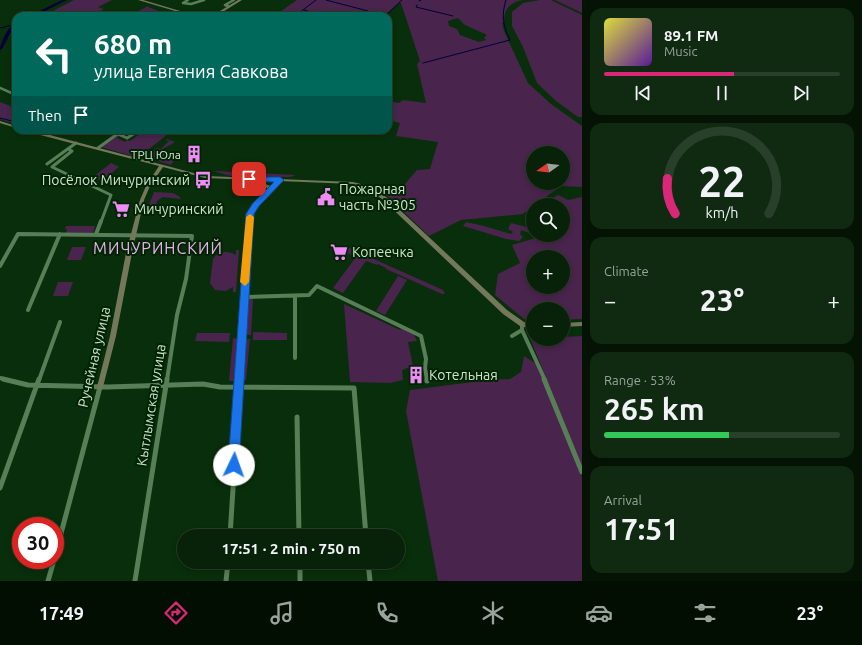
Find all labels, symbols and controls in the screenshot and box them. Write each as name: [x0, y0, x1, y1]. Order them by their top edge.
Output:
text: 89.1 FM: [664, 27, 718, 44]
icon: left: [28, 28, 80, 80]
text: 680 m: [94, 28, 172, 59]
text: Music: [664, 44, 698, 58]
text: улица Евгения Савкова: [94, 61, 288, 81]
icon: previous: [632, 82, 654, 104]
icon: pause: [711, 82, 733, 104]
icon: next: [790, 82, 812, 104]
icon: arrive: [70, 104, 92, 126]
text: Then: [28, 107, 62, 124]
building icon: ТРЦ Юла: [184, 144, 204, 164]
north arrow: [526, 146, 570, 190]
map controls: [526, 146, 570, 346]
place label: ТРЦ Юла: [131, 148, 181, 161]
text: 22: [699, 158, 745, 205]
pin: [232, 162, 266, 196]
icon: arrive: [238, 168, 260, 190]
bus stop icon: Посёлок Мичуринский: [193, 170, 213, 190]
place label: Посёлок Мичуринский: [42, 172, 190, 188]
place label: Пожарная часть №305: [339, 181, 416, 213]
public building icon: Пожарная часть №305: [316, 187, 336, 207]
button: search: [526, 198, 570, 242]
supermarket icon: Мичуринский: [111, 199, 131, 219]
place label: Мичуринский: [134, 201, 224, 217]
text: km/h: [706, 204, 738, 220]
district label: МИЧУРИНСКИЙ: [93, 238, 223, 257]
supermarket icon: Копеечка: [329, 242, 349, 262]
place label: Копеечка: [352, 244, 414, 260]
button: +: [526, 250, 570, 294]
text: Climate: [604, 264, 649, 278]
text: 23°: [700, 283, 744, 317]
text: −: [604, 288, 616, 313]
text: +: [828, 288, 840, 313]
button: −: [526, 302, 570, 346]
street label: Ручейная улица: [75, 305, 113, 409]
street label: Кытлымская улица: [133, 343, 169, 467]
building icon: Котельная: [406, 365, 426, 385]
place label: Котельная: [429, 367, 498, 383]
text: Range · 53%: [604, 373, 676, 387]
text: 265 km: [604, 392, 705, 426]
position arrow: [213, 444, 255, 486]
text: Arrival: [604, 493, 642, 507]
text: 17:51: [604, 512, 679, 546]
speed limit sign: 30: [12, 517, 64, 569]
text: 17:51 · 2 min · 750 m: [222, 540, 360, 557]
icon: directions: [162, 599, 190, 627]
icon: music: [268, 599, 296, 627]
icon: phone: [373, 599, 401, 627]
icon: climate: [479, 599, 507, 627]
icon: car: [585, 599, 613, 627]
icon: filters: [691, 599, 719, 627]
text: 17:49: [39, 603, 84, 623]
text: 23°: [796, 603, 823, 623]

